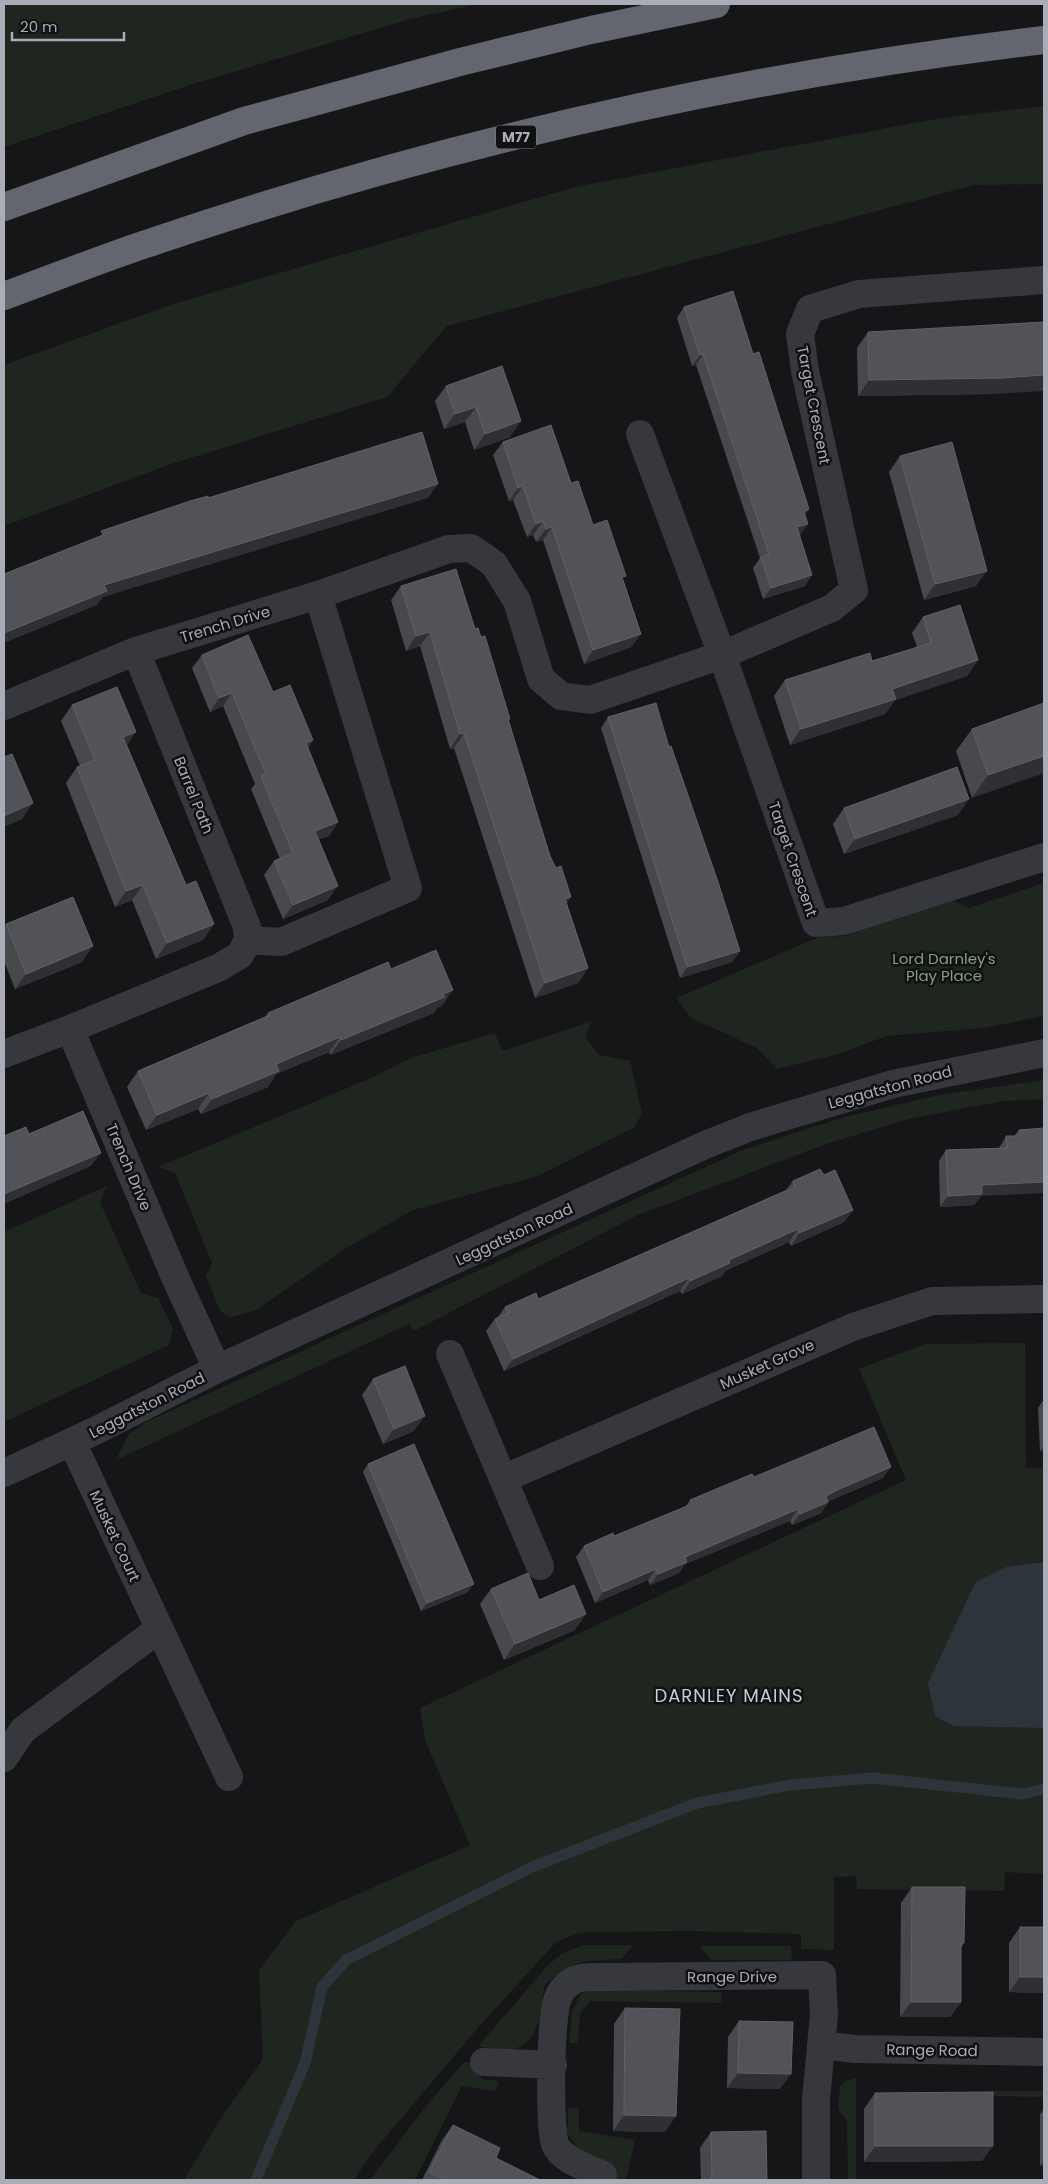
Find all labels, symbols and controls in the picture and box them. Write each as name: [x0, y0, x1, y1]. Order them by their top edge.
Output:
scale bar: [12, 10, 125, 42]
text: 20 m: [20, 16, 58, 37]
road number: M77: [496, 125, 536, 148]
street label: Target Crescent: [792, 344, 836, 466]
street label: Trench Drive: [177, 600, 273, 648]
street label: Barrel Path: [169, 753, 219, 837]
street label: Target Crescent: [763, 799, 823, 919]
park label: Lord Darnley's Play Place: [892, 948, 996, 986]
street label: Leggatston Road: [826, 1060, 954, 1114]
street label: Trench Drive: [101, 1120, 157, 1214]
street label: Leggatston Road: [452, 1198, 576, 1270]
street label: Musket Grove: [716, 1334, 818, 1394]
street label: Leggatston Road: [86, 1367, 208, 1443]
street label: Musket Court: [85, 1487, 145, 1585]
district label: DARNLEY MAINS: [654, 1683, 804, 1708]
street label: Range Drive: [687, 1966, 777, 1987]
street label: Range Road: [886, 2039, 978, 2061]

